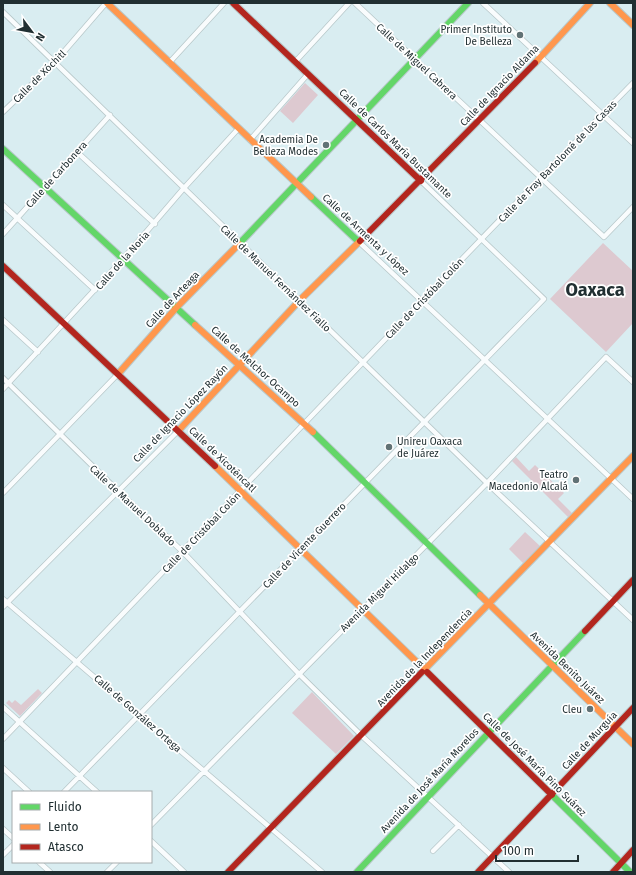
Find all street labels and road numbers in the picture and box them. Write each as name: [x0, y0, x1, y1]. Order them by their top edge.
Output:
street label: Calle de Miguel Cabrera: [373, 21, 459, 102]
street label: Calle de Ignacio Aldama: [458, 43, 542, 129]
street label: Calle de Xóchitl: [11, 48, 69, 106]
street label: Calle de Carlos María Bustamante: [336, 86, 455, 201]
street label: Calle de Fray Bartolomé de las Casas: [496, 98, 620, 225]
street label: Calle de Carbonera: [24, 139, 90, 211]
street label: Calle de Armenta y López: [320, 192, 411, 278]
street label: Calle de Manuel Fernández Fiallo: [218, 223, 333, 335]
street label: Calle de la Noria: [93, 229, 152, 292]
street label: Calle de Cristóbal Colón: [383, 256, 466, 342]
street label: Calle de Arteaga: [143, 269, 202, 330]
street label: Calle de Melchor Ocampo: [208, 324, 302, 410]
street label: Calle de Ignacio López Rayón: [131, 362, 231, 465]
street label: Calle de Xicoténcatl: [186, 425, 258, 495]
street label: Calle de Manuel Doblado: [87, 463, 178, 549]
street label: Calle de Cristóbal Colón: [160, 490, 243, 576]
street label: Calle de Vicente Guerrero: [261, 500, 349, 591]
street label: Avenida Miguel Hidalgo: [338, 551, 422, 634]
street label: Avenida de la Independencia: [375, 606, 475, 709]
street label: Avenida Benito Juárez: [528, 629, 607, 707]
street label: Calle de González Ortega: [91, 673, 183, 755]
street label: Calle de Murguía: [559, 708, 620, 772]
street label: Calle de José María Pino Suárez: [480, 710, 590, 819]
street label: Avenida de José María Morelos: [377, 725, 482, 835]

